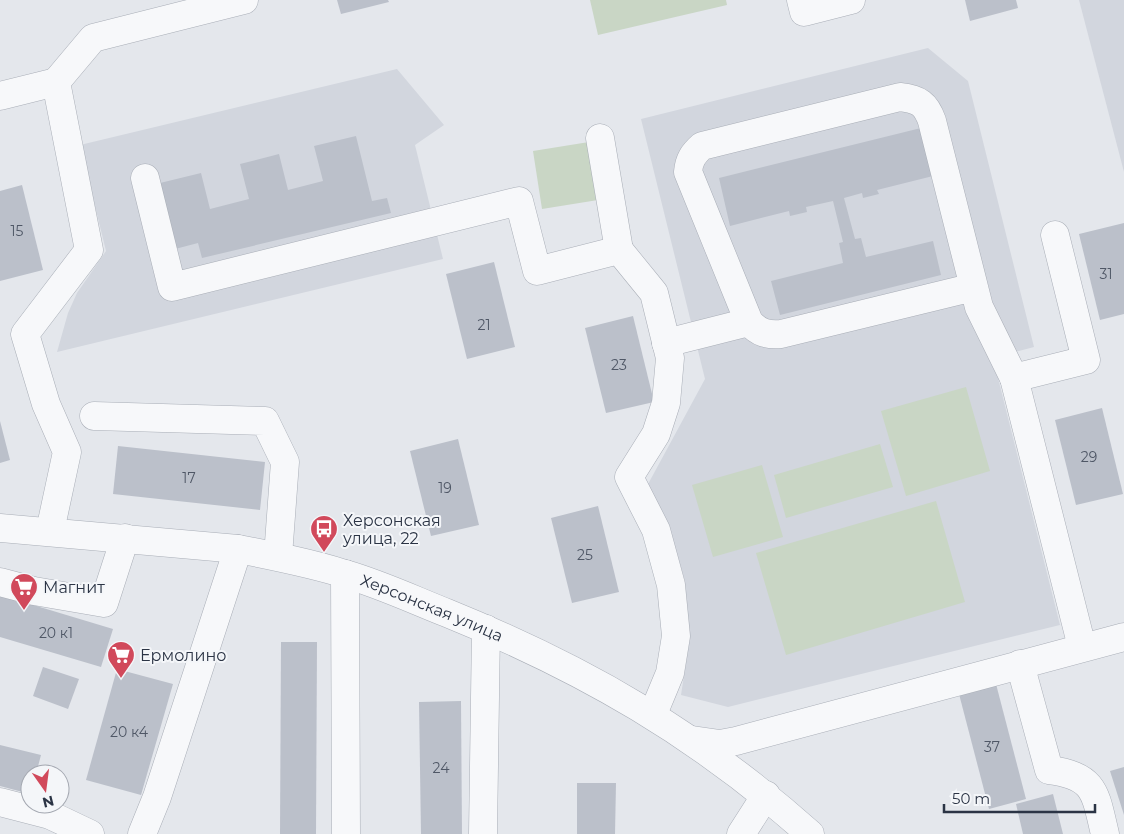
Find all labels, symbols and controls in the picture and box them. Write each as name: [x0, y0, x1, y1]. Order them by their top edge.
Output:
house number: 15: [11, 222, 24, 240]
house number: 31: [1100, 265, 1112, 283]
house number: 21: [477, 316, 491, 334]
house number: 23: [611, 356, 627, 374]
house number: 29: [1081, 448, 1097, 466]
house number: 17: [182, 469, 196, 487]
house number: 19: [438, 479, 452, 497]
place label: Херсонская улица, 22: [342, 511, 441, 548]
bus stop icon: Херсонская улица, 22: [309, 514, 339, 553]
house number: 25: [577, 546, 593, 564]
street label: Херсонская улица: [358, 570, 506, 645]
supermarket icon: Магнит: [9, 572, 39, 611]
place label: Магнит: [43, 578, 105, 597]
house number: 20 к1: [39, 624, 73, 642]
supermarket icon: Ермолино: [106, 640, 136, 679]
place label: Ермолино: [140, 646, 226, 665]
house number: 20 к4: [110, 723, 149, 741]
house number: 37: [984, 738, 1000, 756]
house number: 24: [433, 759, 450, 777]
north arrow: [20, 764, 70, 814]
scale bar: [944, 782, 1095, 814]
text: 50 m: [952, 789, 990, 808]
text: N: [40, 792, 56, 812]

